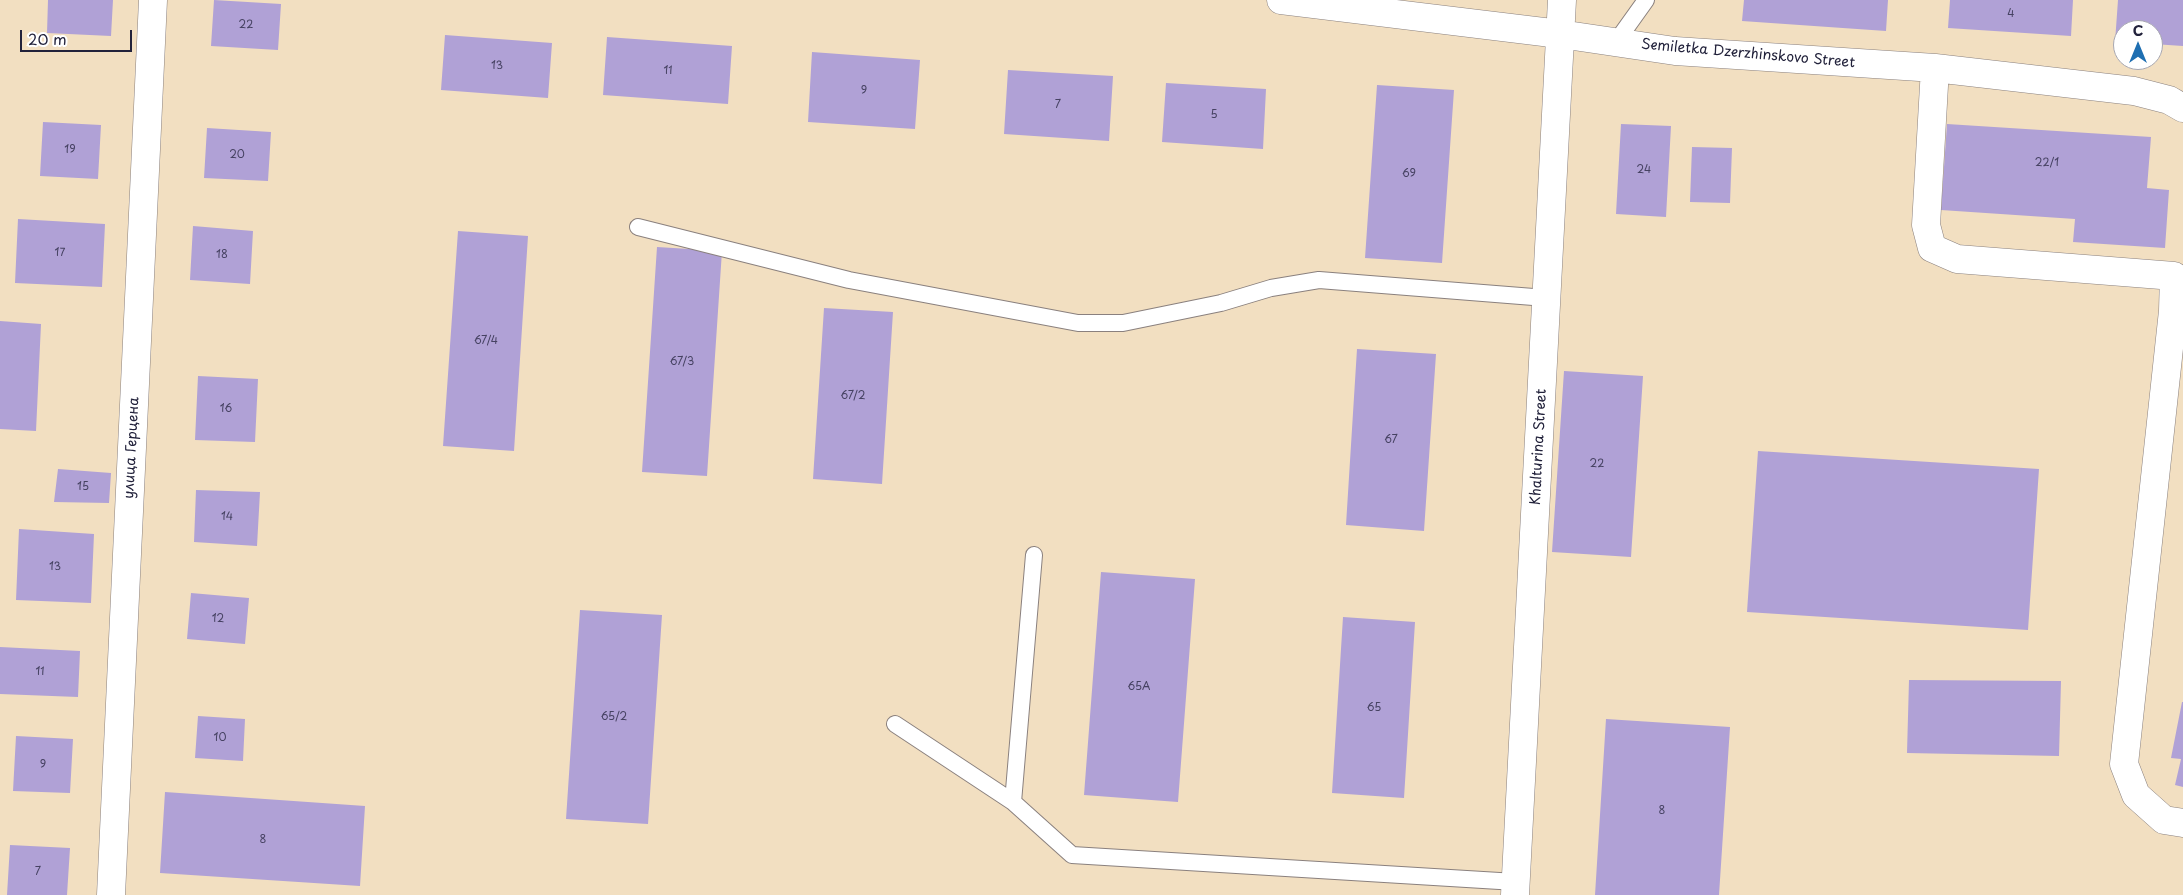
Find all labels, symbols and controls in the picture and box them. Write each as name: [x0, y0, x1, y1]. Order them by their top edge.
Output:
house number: 4: [2007, 7, 2015, 21]
house number: 22: [239, 18, 253, 32]
scale bar: [22, 20, 135, 52]
north arrow: [2113, 20, 2163, 70]
text: С: [2133, 20, 2143, 41]
text: 20 m: [28, 27, 67, 50]
street label: Semiletka Dzerzhinskovo Street: [1640, 36, 1856, 72]
house number: 13: [491, 59, 503, 73]
house number: 11: [663, 64, 673, 78]
house number: 9: [861, 84, 867, 98]
house number: 7: [1055, 98, 1061, 112]
house number: 5: [1210, 108, 1218, 122]
house number: 19: [64, 143, 76, 157]
house number: 20: [229, 148, 245, 162]
house number: 22/1: [2035, 156, 2059, 170]
house number: 24: [1637, 163, 1651, 177]
house number: 69: [1402, 167, 1416, 181]
house number: 17: [55, 246, 65, 260]
house number: 18: [216, 248, 228, 262]
house number: 67/4: [474, 334, 498, 348]
house number: 67/3: [670, 355, 694, 369]
street label: Khalturina Street: [1528, 388, 1550, 506]
house number: 67/2: [841, 389, 865, 403]
street label: улица Герцена: [121, 397, 143, 499]
house number: 16: [220, 402, 232, 416]
house number: 67: [1384, 433, 1398, 447]
house number: 22: [1590, 457, 1604, 471]
house number: 15: [77, 480, 89, 494]
house number: 14: [221, 510, 233, 524]
house number: 13: [49, 560, 61, 574]
house number: 12: [212, 612, 224, 626]
house number: 11: [35, 665, 45, 679]
house number: 65А: [1128, 680, 1150, 694]
house number: 65: [1367, 701, 1381, 715]
house number: 65/2: [601, 710, 627, 724]
house number: 10: [214, 731, 226, 745]
house number: 9: [40, 758, 46, 772]
house number: 8: [1659, 804, 1665, 818]
house number: 8: [260, 833, 266, 847]
house number: 7: [35, 865, 41, 879]

